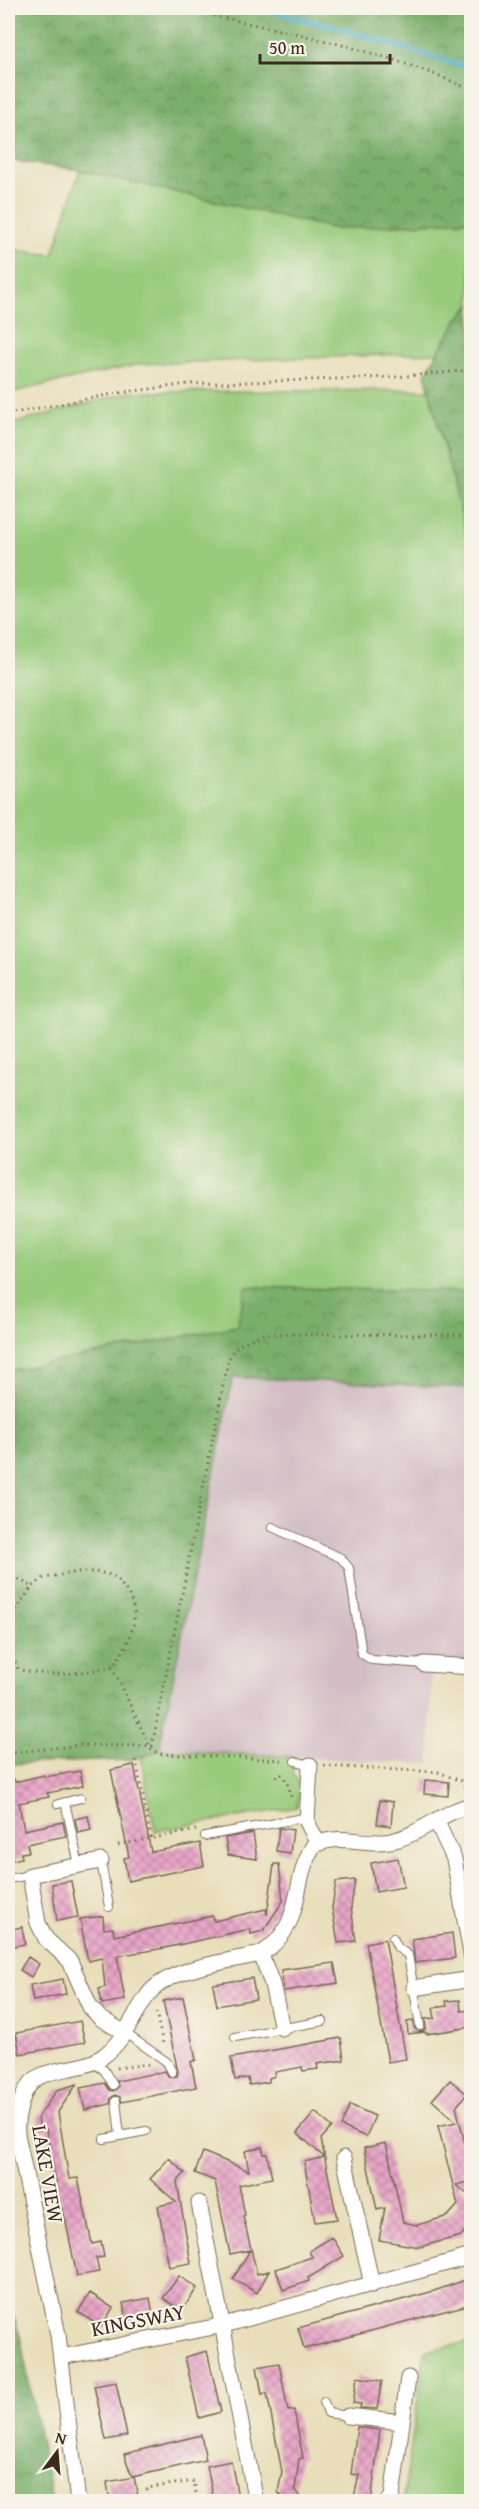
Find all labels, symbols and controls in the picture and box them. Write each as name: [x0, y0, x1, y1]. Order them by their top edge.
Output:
scale bar: [260, 27, 390, 65]
text: 50 m: [269, 34, 305, 61]
street label: LAKE VIEW: [24, 2122, 72, 2226]
street label: KINGSWAY: [88, 2296, 188, 2344]
north arrow: [27, 2422, 87, 2482]
text: N: [53, 2425, 70, 2451]

